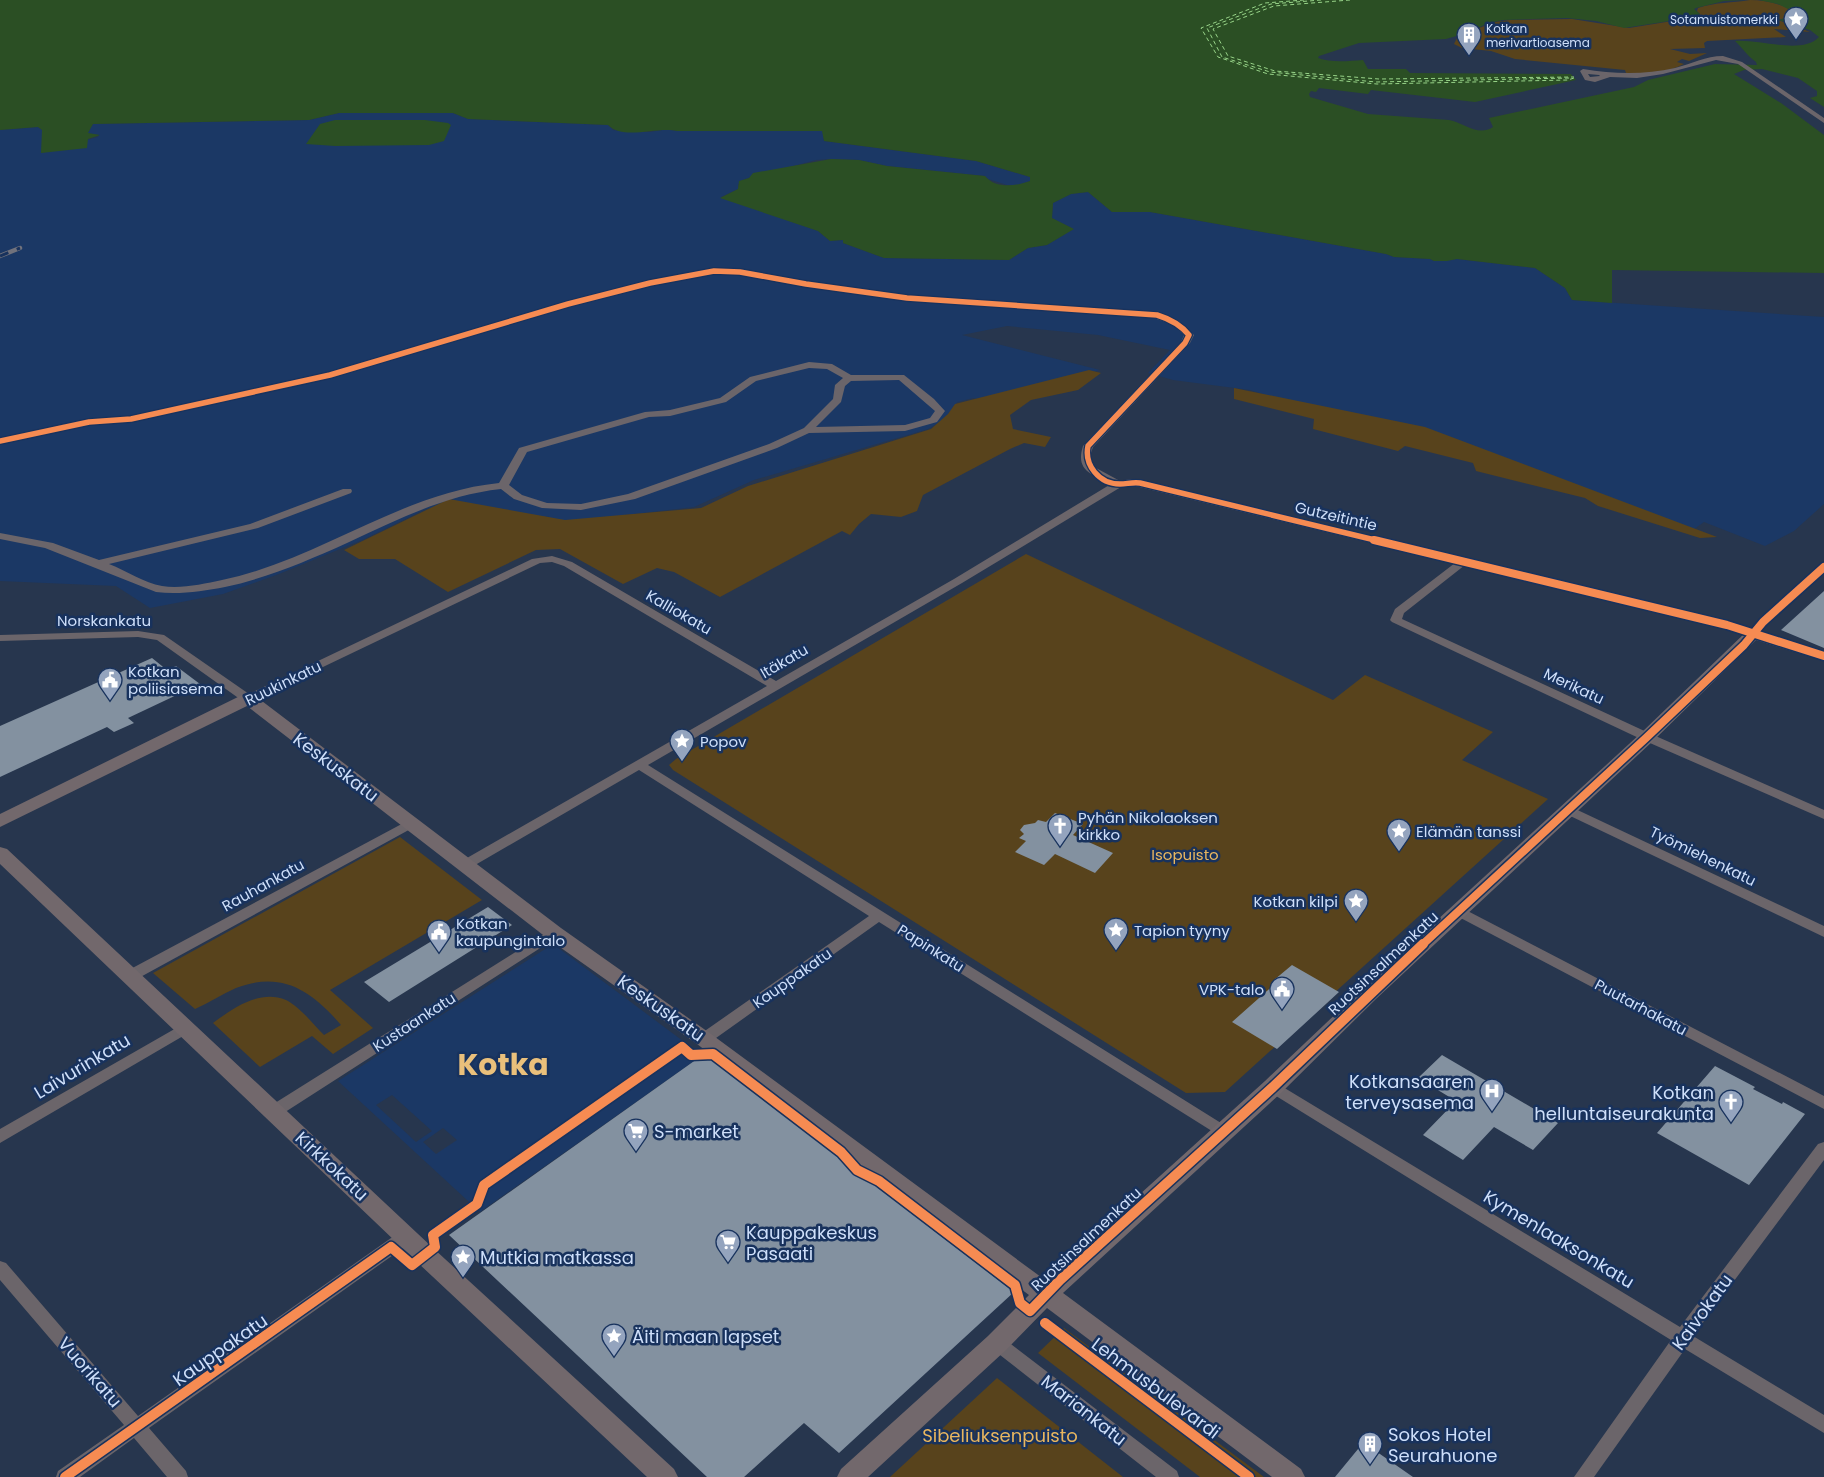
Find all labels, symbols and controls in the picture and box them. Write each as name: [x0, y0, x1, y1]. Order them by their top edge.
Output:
place icon: Sotamuistomerkki: [1783, 6, 1809, 40]
place label: Sotamuistomerkki: [1670, 11, 1778, 28]
place label: Kotkan merivartioasema: [1486, 20, 1590, 51]
building icon: Kotkan merivartioasema: [1456, 22, 1482, 56]
street label: Gutzeitintie: [1293, 496, 1379, 536]
street label: Kalliokatu: [642, 585, 716, 639]
street label: Norskankatu: [57, 610, 151, 631]
street label: Itäkatu: [756, 639, 812, 683]
street label: Ruukinkatu: [241, 656, 325, 710]
place label: Kotkan poliisiasema: [128, 661, 223, 699]
street label: Merikatu: [1540, 663, 1608, 709]
public building icon: Kotkan poliisiasema: [97, 667, 123, 701]
street label: Keskuskatu: [288, 727, 384, 807]
place icon: Popov: [669, 728, 695, 762]
place label: Popov: [700, 731, 747, 752]
place label: Pyhän Nikolaoksen kirkko: [1078, 807, 1218, 845]
church icon: Pyhän Nikolaoksen kirkko: [1047, 813, 1073, 847]
place icon: Elämän tanssi: [1386, 818, 1412, 852]
place label: Elämän tanssi: [1416, 821, 1521, 842]
street label: Työmiehenkatu: [1646, 821, 1760, 891]
park label: Isopuisto: [1151, 844, 1219, 865]
street label: Rauhankatu: [218, 854, 308, 916]
place icon: Kotkan kilpi: [1343, 888, 1369, 922]
place label: Kotkan kilpi: [1254, 891, 1338, 912]
street label: Ruotsinsalmenkatu: [1323, 906, 1443, 1020]
place label: Kotkan kaupungintalo: [456, 913, 565, 951]
place icon: Tapion tyyny: [1103, 917, 1129, 951]
public building icon: Kotkan kaupungintalo: [426, 919, 452, 953]
street label: Papinkatu: [894, 919, 968, 977]
place label: Tapion tyyny: [1134, 920, 1230, 941]
street label: Kauppakatu: [748, 943, 836, 1013]
street label: Keskuskatu: [612, 969, 710, 1047]
street label: Puutarhakatu: [1591, 974, 1691, 1040]
public building icon: VPK-talo: [1269, 976, 1295, 1010]
place label: VPK-talo: [1199, 979, 1264, 1000]
street label: Kustaankatu: [369, 987, 459, 1057]
street label: Laivurinkatu: [29, 1027, 135, 1105]
district label: Kotka: [457, 1043, 549, 1086]
place label: Kotkansaaren terveysasema: [1345, 1069, 1474, 1115]
hospital icon: Kotkansaaren terveysasema: [1479, 1078, 1505, 1112]
place label: Kotkan helluntaiseurakunta: [1534, 1080, 1714, 1126]
church icon: Kotkan helluntaiseurakunta: [1718, 1089, 1744, 1123]
supermarket icon: S-market: [623, 1118, 649, 1152]
place label: S-market: [654, 1119, 739, 1144]
street label: Kirkkokatu: [290, 1126, 374, 1206]
street label: Ruotsinsalmenkatu: [1026, 1182, 1146, 1296]
street label: Kymenlaaksonkatu: [1479, 1184, 1639, 1294]
place label: Kauppakeskus Pasaati: [746, 1220, 877, 1266]
supermarket icon: Kauppakeskus Pasaati: [715, 1229, 741, 1263]
place icon: Mutkia matkassa: [450, 1244, 476, 1278]
place label: Mutkia matkassa: [480, 1245, 634, 1270]
street label: Kaivokatu: [1666, 1269, 1738, 1355]
street label: Kauppakatu: [168, 1308, 272, 1392]
place icon: Äiti maan lapset: [601, 1323, 627, 1357]
place label: Äiti maan lapset: [632, 1324, 779, 1349]
street label: Vuorikatu: [52, 1331, 128, 1413]
street label: Lehmusbulevardi: [1087, 1331, 1225, 1445]
street label: Mariankatu: [1036, 1369, 1132, 1451]
place label: Sokos Hotel Seurahuone: [1388, 1422, 1497, 1468]
park label: Sibeliuksenpuisto: [922, 1423, 1078, 1448]
building icon: Sokos Hotel Seurahuone: [1357, 1431, 1383, 1465]

